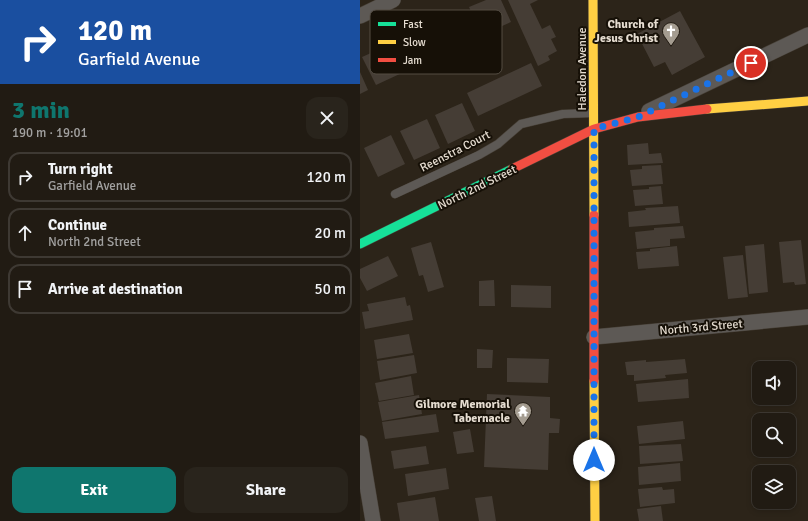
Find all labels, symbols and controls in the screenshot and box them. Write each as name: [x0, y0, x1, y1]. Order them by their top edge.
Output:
legend: [370, 10, 502, 74]
text: 120 m: [78, 14, 152, 48]
icon: right: [12, 16, 64, 68]
place label: Church of Jesus Christ: [594, 17, 659, 46]
text: Fast: [403, 18, 423, 31]
church icon: Church of Jesus Christ: [661, 21, 681, 46]
street label: Haledon Avenue: [575, 28, 590, 110]
text: Slow: [403, 36, 426, 49]
pin: [734, 46, 768, 80]
text: Garfield Avenue: [78, 48, 200, 70]
icon: arrive: [740, 52, 762, 74]
text: Jam: [403, 54, 422, 67]
text: 3 min: [12, 95, 70, 125]
button: close: [306, 97, 348, 139]
text: 190 m · 19:01: [12, 125, 88, 141]
street label: Reenstra Court: [418, 127, 493, 176]
text: Turn right: [48, 160, 113, 178]
street label: North 2nd Street: [435, 162, 519, 213]
icon: right: [14, 166, 36, 188]
text: 120 m: [306, 168, 346, 186]
text: Garfield Avenue: [48, 178, 136, 194]
text: Continue: [48, 216, 107, 234]
icon: ahead: [14, 222, 36, 244]
text: 20 m: [315, 224, 346, 242]
text: North 2nd Street: [48, 234, 141, 250]
icon: arrive: [14, 278, 36, 300]
text: Arrive at destination: [48, 280, 183, 298]
text: 50 m: [315, 280, 346, 298]
street label: North 3rd Street: [659, 316, 743, 339]
map controls: [752, 361, 796, 509]
button: sound: [752, 361, 796, 405]
place label: Gilmore Memorial Tabernacle: [415, 397, 510, 426]
temple icon: Gilmore Memorial Tabernacle: [513, 401, 533, 426]
button: search: [752, 413, 796, 457]
position arrow: [573, 439, 615, 481]
button: layers: [752, 465, 796, 509]
button: Exit: [12, 467, 176, 513]
button: Share: [184, 467, 348, 513]

